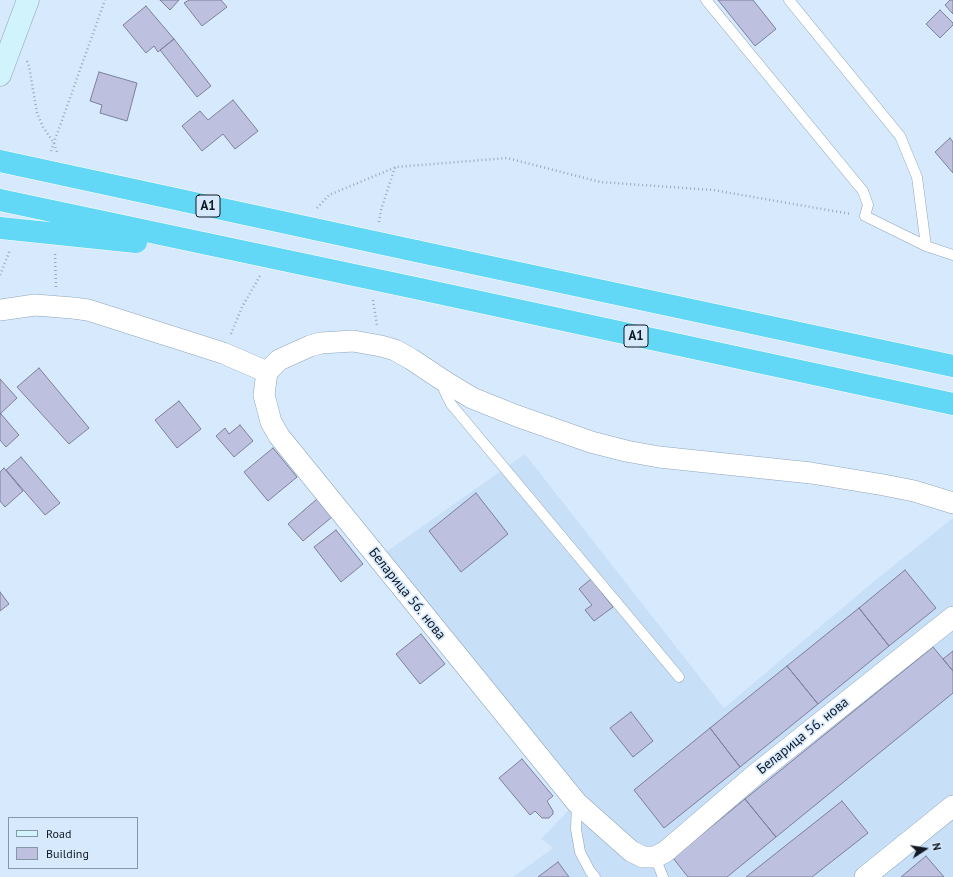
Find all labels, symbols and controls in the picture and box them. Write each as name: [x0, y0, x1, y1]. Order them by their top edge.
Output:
road number: A1: [196, 195, 220, 217]
road number: A1: [624, 325, 648, 347]
street label: Беларица 56. нова: [365, 545, 449, 643]
street label: Беларица 56. нова: [754, 694, 852, 778]
legend: [8, 817, 138, 869]
text: Road: [46, 826, 71, 841]
north arrow: [905, 829, 945, 869]
text: N: [929, 842, 944, 851]
text: Building: [46, 846, 89, 861]

